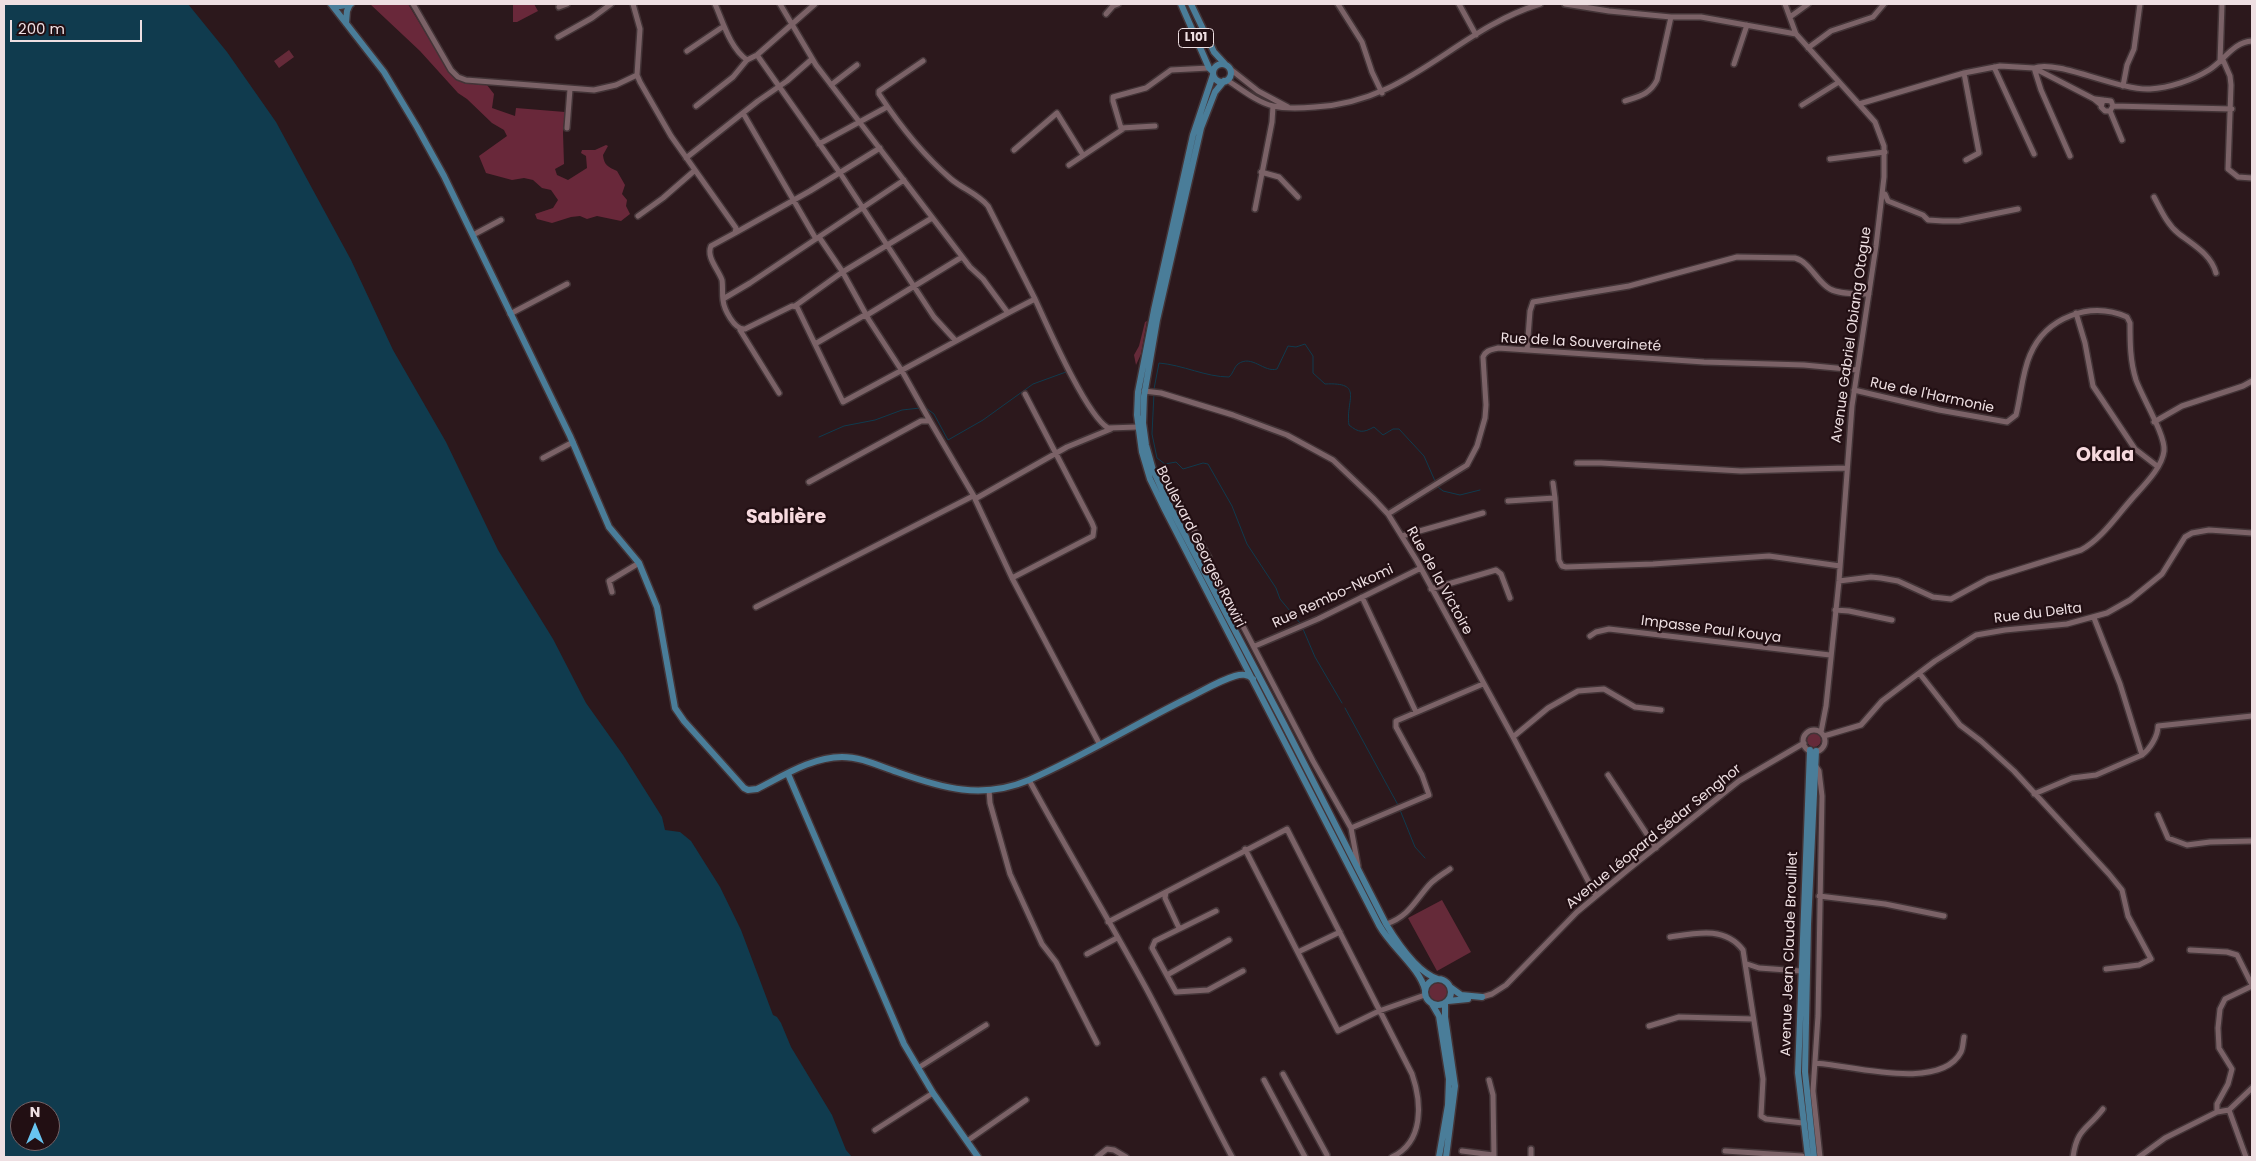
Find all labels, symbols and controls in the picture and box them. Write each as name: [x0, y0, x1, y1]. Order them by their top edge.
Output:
scale bar: [12, 10, 145, 42]
text: 200 m: [18, 18, 65, 39]
road number: L101: [1178, 28, 1214, 48]
street label: Avenue Gabriel Obiang Otogue: [1828, 226, 1876, 444]
street label: Rue de la Souveraineté: [1500, 330, 1662, 356]
street label: Rue de l'Harmonie: [1868, 375, 1996, 417]
district label: Okala: [2076, 445, 2134, 467]
street label: Boulevard Georges Rawiri: [1152, 463, 1248, 631]
district label: Sablière: [746, 507, 826, 529]
street label: Rue de la Victoire: [1402, 524, 1476, 638]
street label: Rue Rembo-Nkomi: [1270, 562, 1396, 632]
street label: Rue du Delta: [1993, 600, 2083, 628]
street label: Impasse Paul Kouya: [1640, 613, 1782, 647]
street label: Avenue Léopard Sédar Senghor: [1563, 761, 1745, 913]
street label: Avenue Jean Claude Brouillet: [1778, 851, 1802, 1057]
north arrow: [10, 1101, 60, 1151]
text: N: [30, 1102, 40, 1122]

